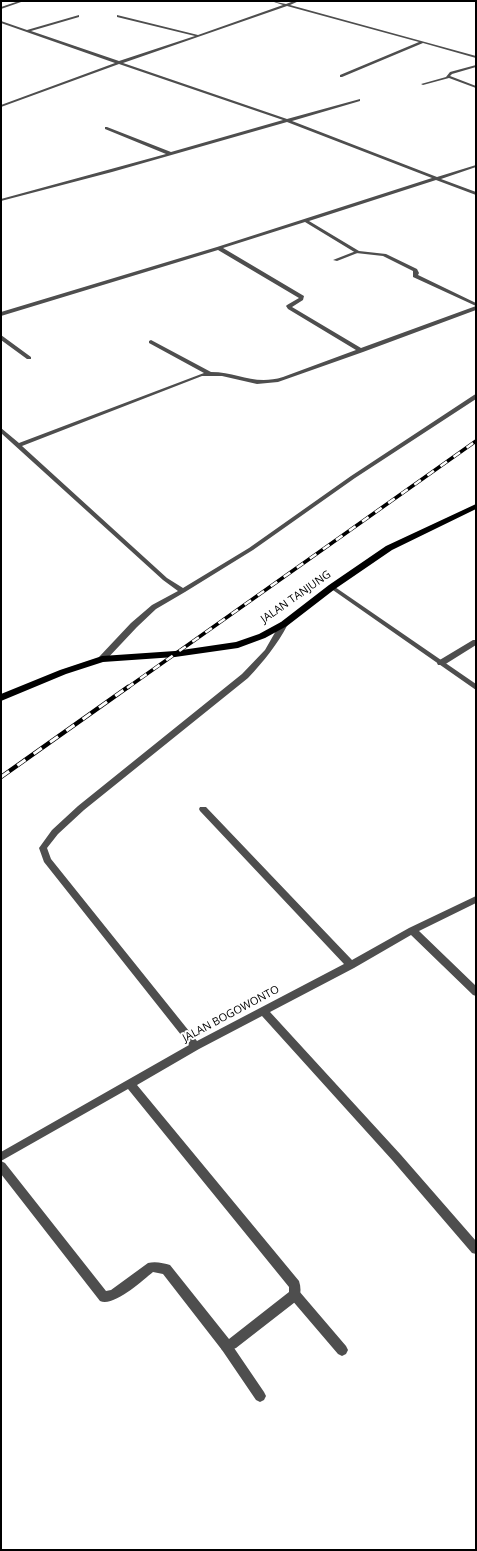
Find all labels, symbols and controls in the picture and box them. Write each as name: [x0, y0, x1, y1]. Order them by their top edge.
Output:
street label: JALAN TANJUNG: [259, 568, 333, 626]
street label: JALAN BOGOWONTO: [180, 983, 282, 1045]

